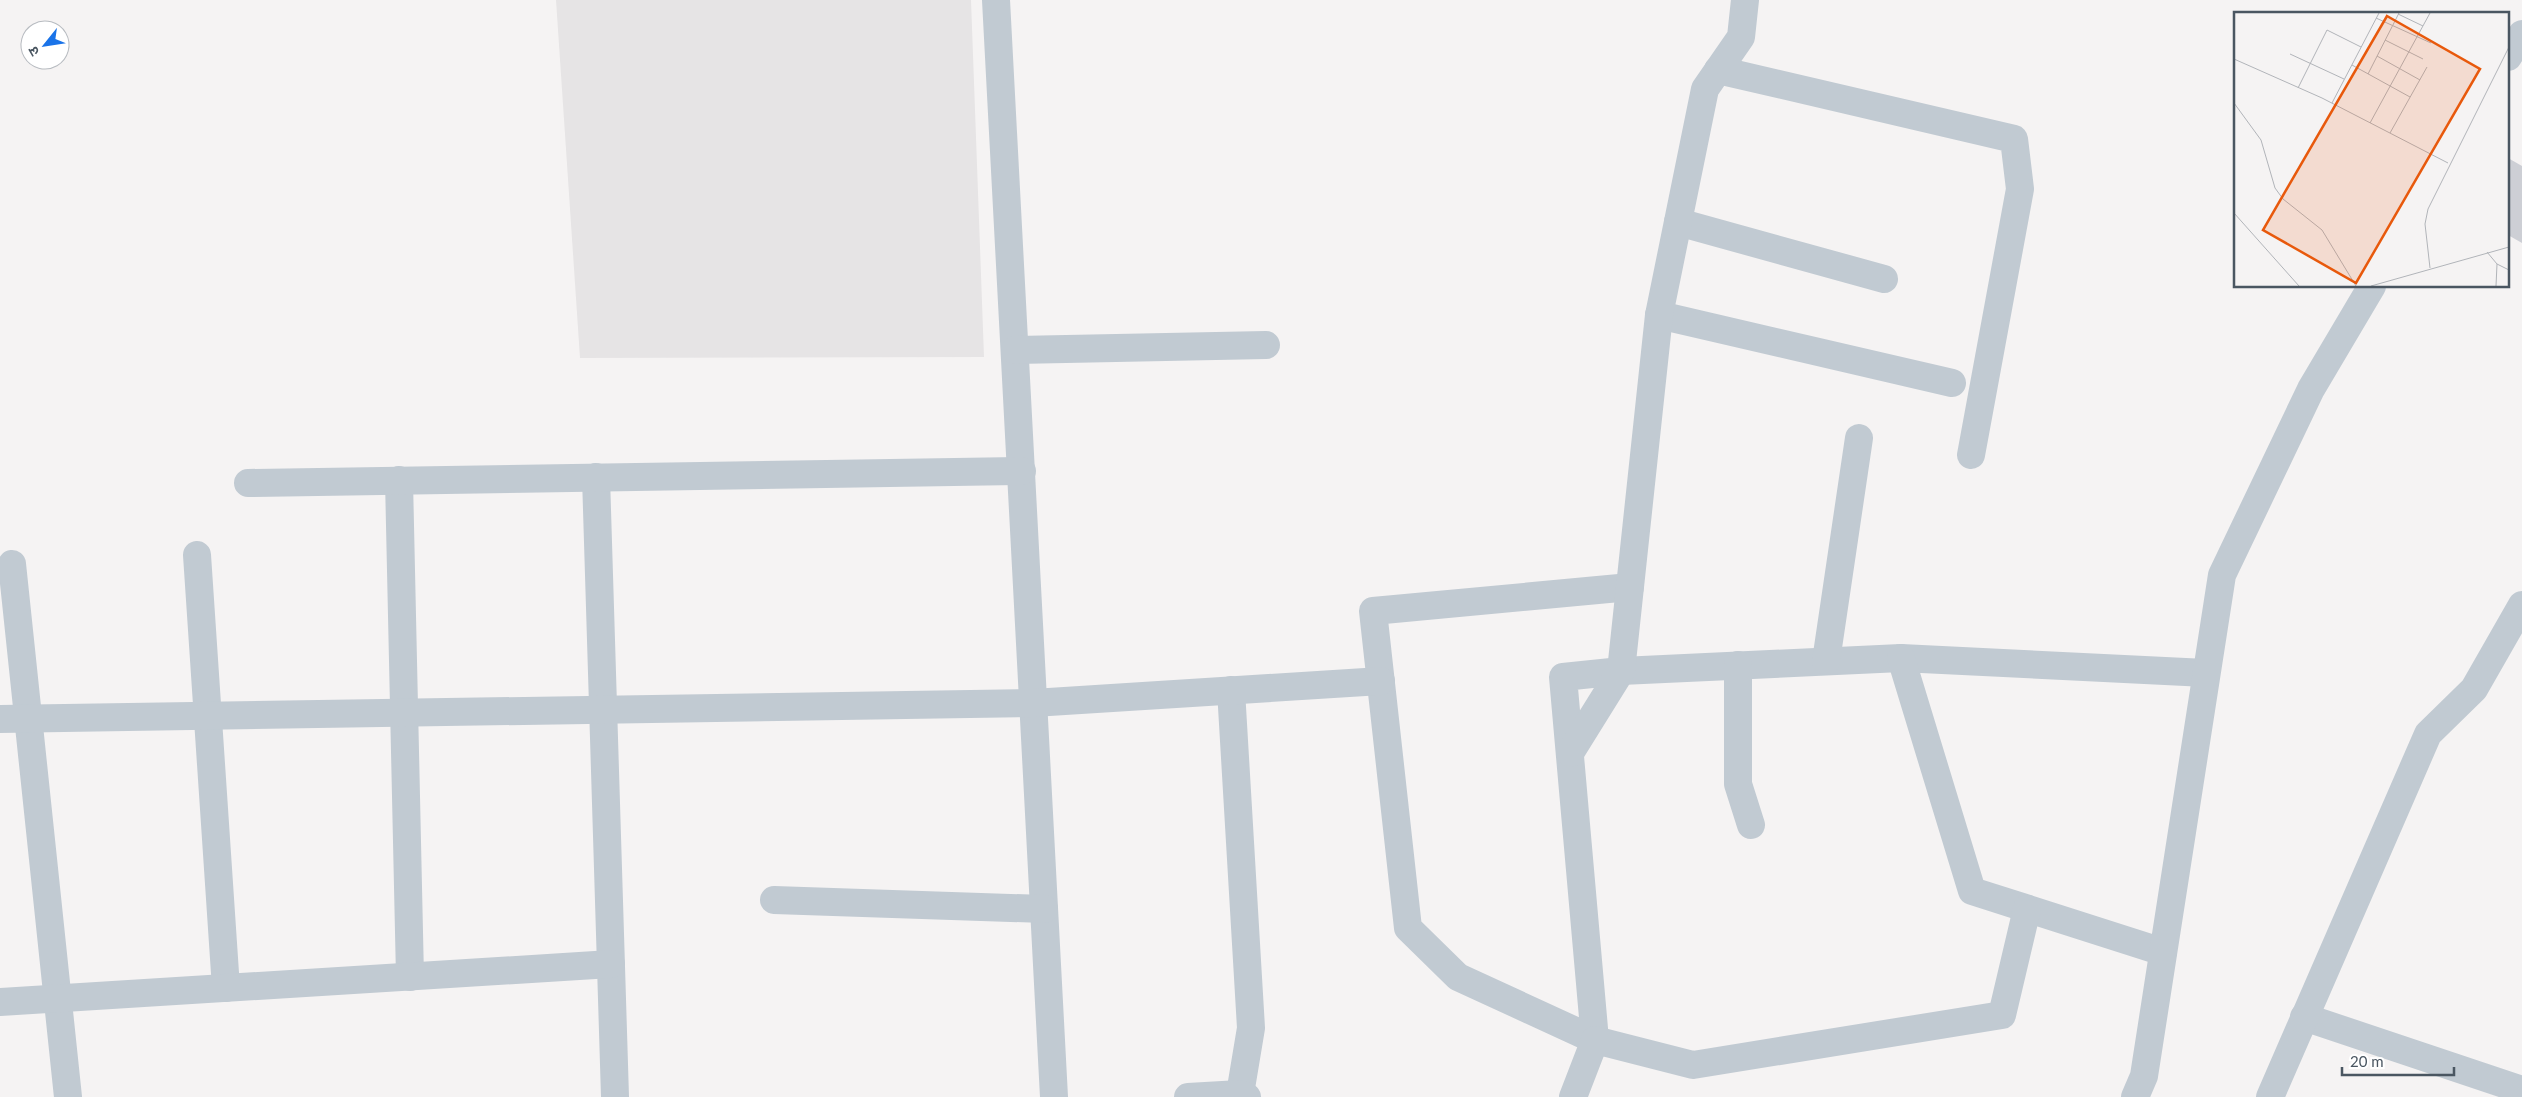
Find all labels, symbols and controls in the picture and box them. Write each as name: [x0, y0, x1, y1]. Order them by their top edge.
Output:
inset map: [2234, 12, 2510, 288]
north arrow: [20, 20, 70, 70]
text: उ: [23, 43, 43, 60]
scale bar: [2342, 1044, 2454, 1076]
text: 20 m: [2350, 1052, 2384, 1070]

